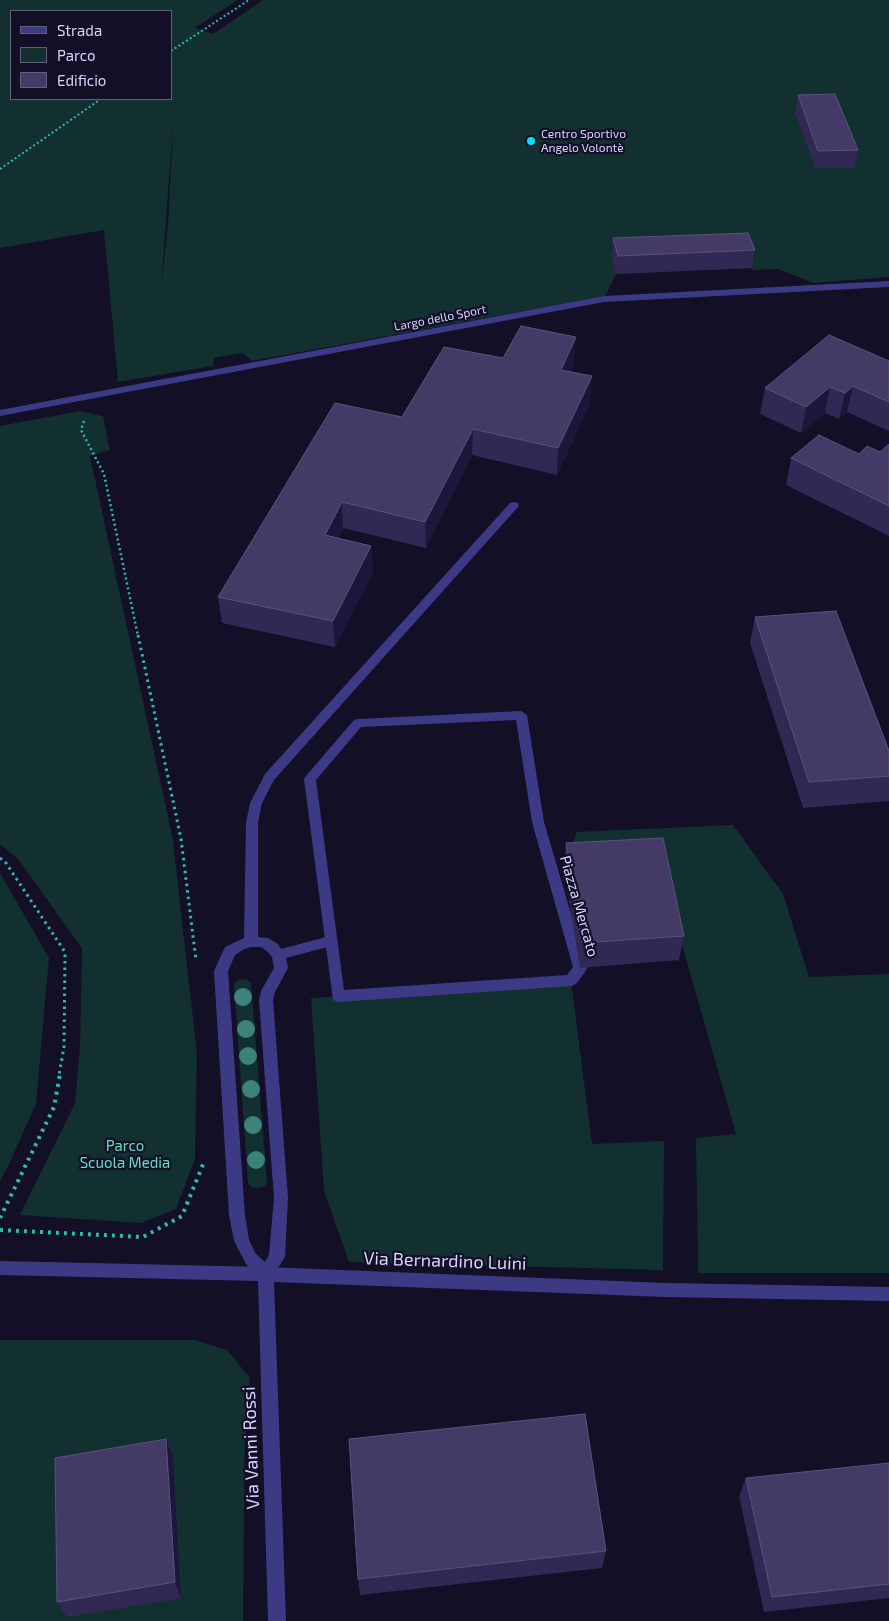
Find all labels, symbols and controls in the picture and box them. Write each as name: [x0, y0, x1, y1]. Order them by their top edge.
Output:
legend: [10, 10, 172, 100]
text: Strada: [57, 21, 102, 39]
text: Parco: [57, 46, 96, 64]
text: Edificio: [57, 71, 106, 89]
place label: Centro Sportivo Angelo Volontè: [541, 127, 626, 155]
marker: Centro Sportivo Angelo Volontè: [525, 135, 537, 147]
street label: Largo dello Sport: [393, 302, 487, 334]
street label: Piazza Mercato: [556, 853, 602, 959]
park label: Parco Scuola Media: [80, 1137, 170, 1172]
street label: Via Bernardino Luini: [363, 1247, 527, 1275]
street label: Via Vanni Rossi: [238, 1386, 264, 1510]

